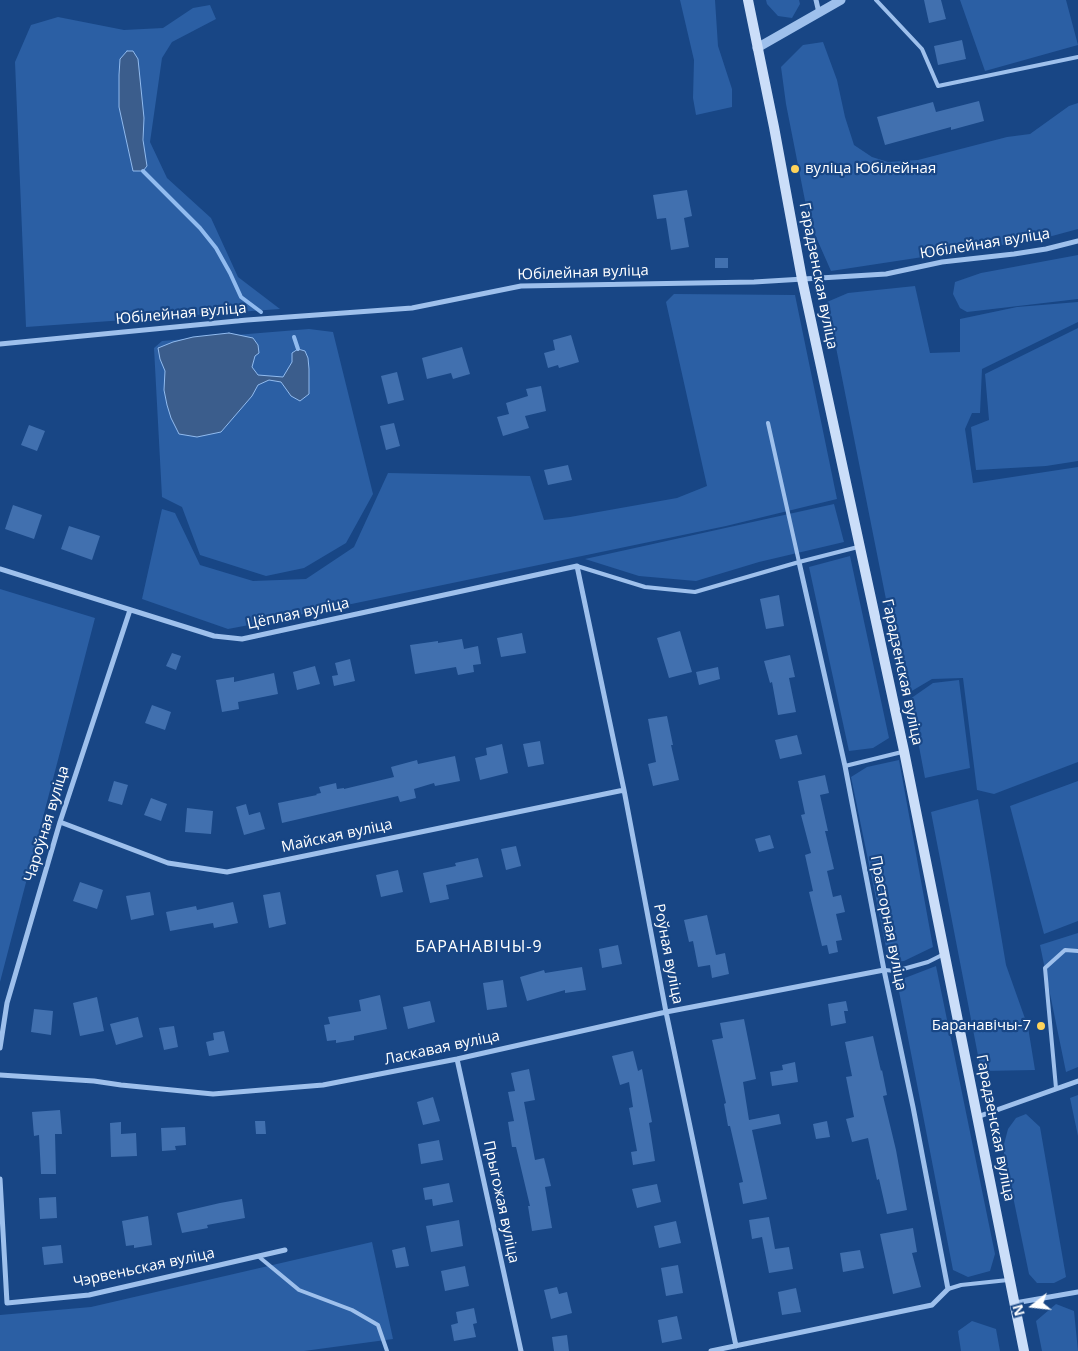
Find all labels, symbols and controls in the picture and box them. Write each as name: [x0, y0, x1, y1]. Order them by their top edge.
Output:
place label: вуліца Юбілейная: [805, 160, 936, 178]
marker: вуліца Юбілейная: [789, 163, 801, 175]
street label: Гарадзенская вуліца: [795, 201, 841, 351]
street label: Юбілейная вуліца: [919, 225, 1051, 263]
street label: Юбілейная вуліца: [517, 262, 649, 284]
street label: Юбілейная вуліца: [115, 299, 247, 329]
street label: Цёплая вуліца: [245, 594, 351, 634]
street label: Гарадзенская вуліца: [878, 597, 926, 747]
street label: Чароўная вуліца: [21, 764, 73, 884]
street label: Майская вуліца: [280, 815, 394, 857]
street label: Прасторная вуліца: [866, 854, 910, 992]
street label: Роўная вуліца: [649, 902, 687, 1006]
district label: БАРАНАВІЧЫ-9: [414, 937, 544, 957]
place label: Баранавічы-7: [932, 1017, 1031, 1035]
marker: Баранавічы-7: [1035, 1020, 1047, 1032]
street label: Ласкавая вуліца: [383, 1027, 501, 1069]
street label: Гарадзенская вуліца: [972, 1053, 1018, 1203]
street label: Прыгожая вуліца: [479, 1139, 523, 1265]
street label: Чэрвеньская вуліца: [72, 1244, 216, 1292]
north arrow: [1008, 1281, 1058, 1331]
text: N: [1007, 1302, 1029, 1318]

